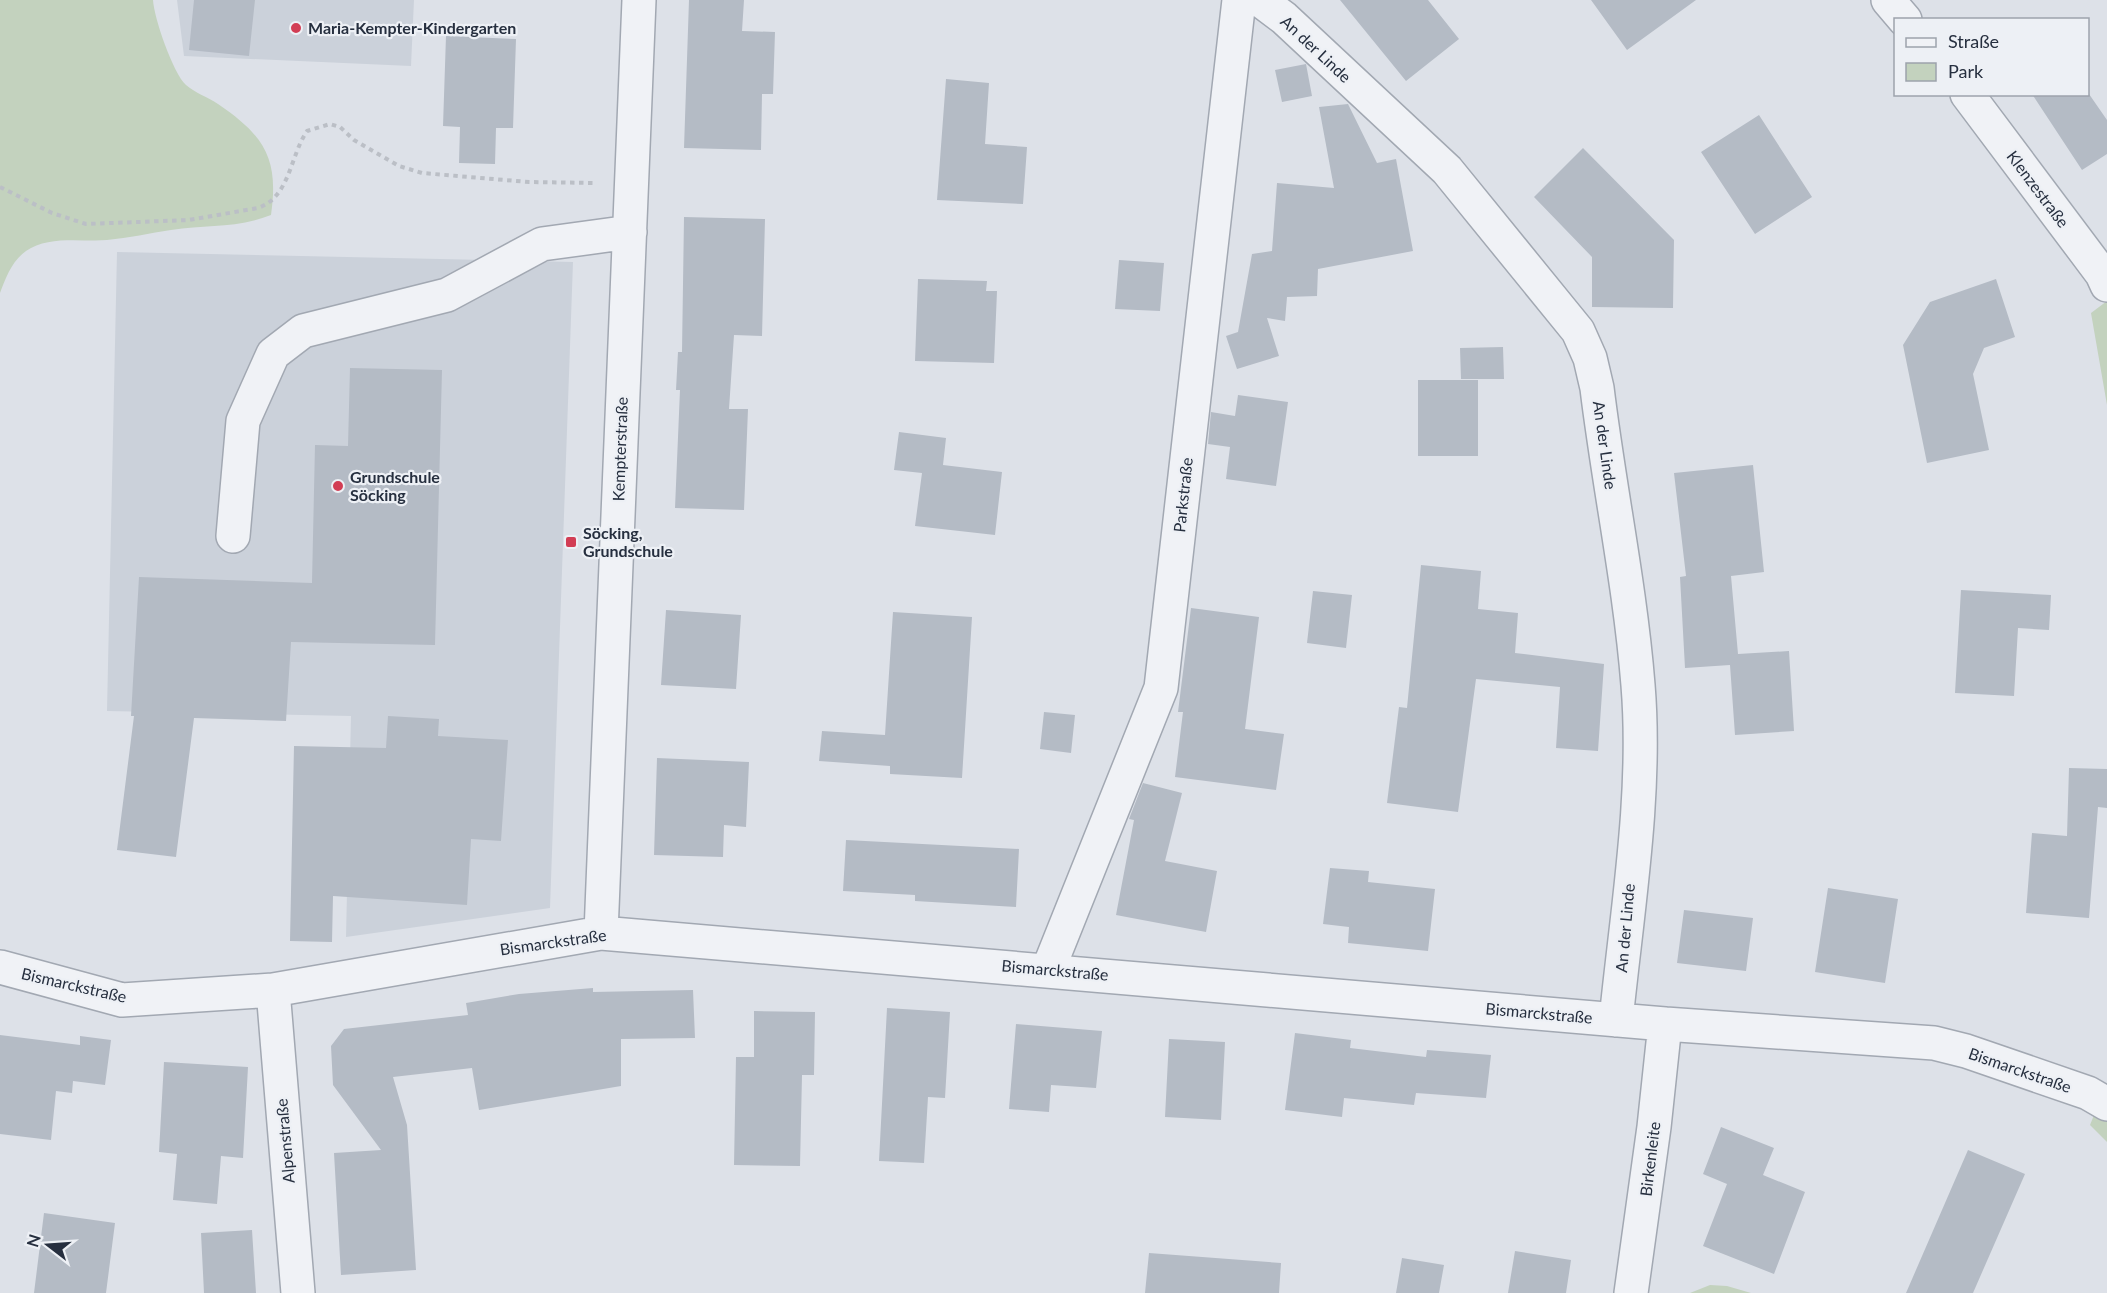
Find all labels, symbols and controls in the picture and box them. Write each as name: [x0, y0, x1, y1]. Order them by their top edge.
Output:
street label: An der Linde: [1277, 11, 1355, 86]
place label: Maria-Kempter-Kindergarten: [308, 18, 516, 37]
legend: [1894, 18, 2089, 96]
marker: Maria-Kempter-Kindergarten: [289, 21, 303, 35]
text: Straße: [1948, 30, 1999, 52]
text: Park: [1948, 60, 1984, 82]
street label: Klenzestraße: [2003, 147, 2073, 231]
street label: Kempterstraße: [608, 396, 631, 502]
street label: An der Linde: [1590, 399, 1621, 490]
street label: Parkstraße: [1169, 457, 1196, 533]
place label: Grundschule Söcking: [350, 467, 440, 504]
marker: Grundschule Söcking: [331, 479, 345, 493]
place label: Söcking, Grundschule: [583, 523, 673, 560]
marker: Söcking, Grundschule: [564, 535, 578, 549]
street label: An der Linde: [1611, 883, 1638, 973]
street label: Bismarckstraße: [498, 925, 607, 958]
street label: Bismarckstraße: [1001, 955, 1109, 984]
street label: Bismarckstraße: [20, 963, 129, 1006]
street label: Bismarckstraße: [1485, 998, 1593, 1027]
street label: Bismarckstraße: [1966, 1043, 2074, 1096]
street label: Alpenstraße: [271, 1098, 298, 1184]
street label: Birkenleite: [1635, 1121, 1664, 1197]
north arrow: [18, 1215, 78, 1275]
text: N: [22, 1232, 44, 1249]

